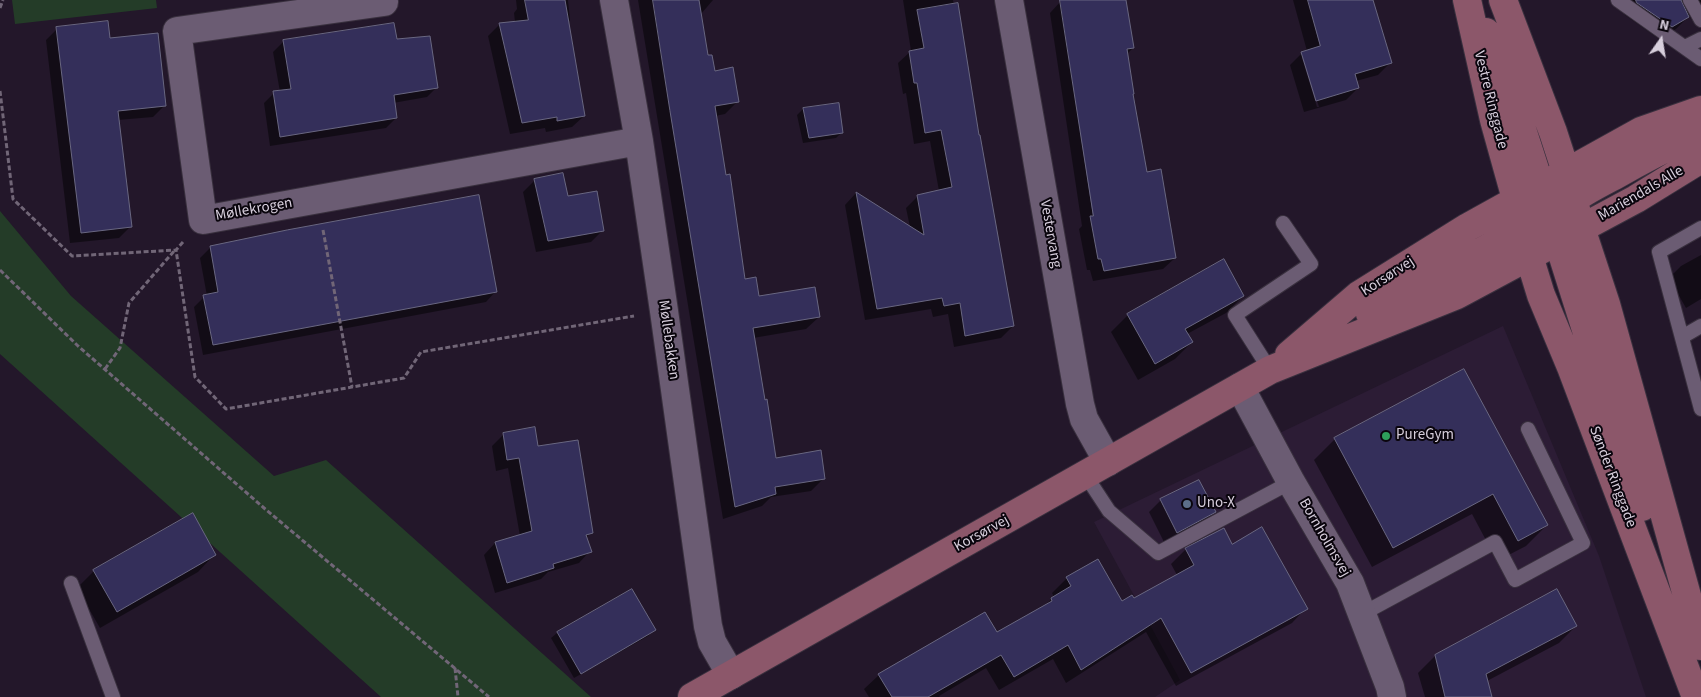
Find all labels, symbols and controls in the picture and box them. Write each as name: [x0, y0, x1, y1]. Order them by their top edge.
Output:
north arrow: [1636, 15, 1686, 65]
text: N: [1658, 15, 1671, 36]
street label: Vestre Ringgade: [1469, 49, 1511, 151]
street label: Mariendals Alle: [1595, 162, 1687, 226]
street label: Møllekrogen: [214, 194, 294, 226]
street label: Vestervang: [1035, 199, 1065, 269]
street label: Korsørvej: [1358, 253, 1418, 301]
street label: Møllebakken: [654, 299, 682, 381]
street label: Sønder Ringgade: [1584, 424, 1640, 530]
place label: PureGym: [1396, 427, 1454, 445]
marker: PureGym: [1380, 430, 1392, 442]
place label: Uno-X: [1197, 495, 1235, 513]
street label: Bornholmsvej: [1294, 496, 1354, 580]
marker: Uno-X: [1181, 498, 1193, 510]
street label: Korsørvej: [951, 512, 1013, 556]

